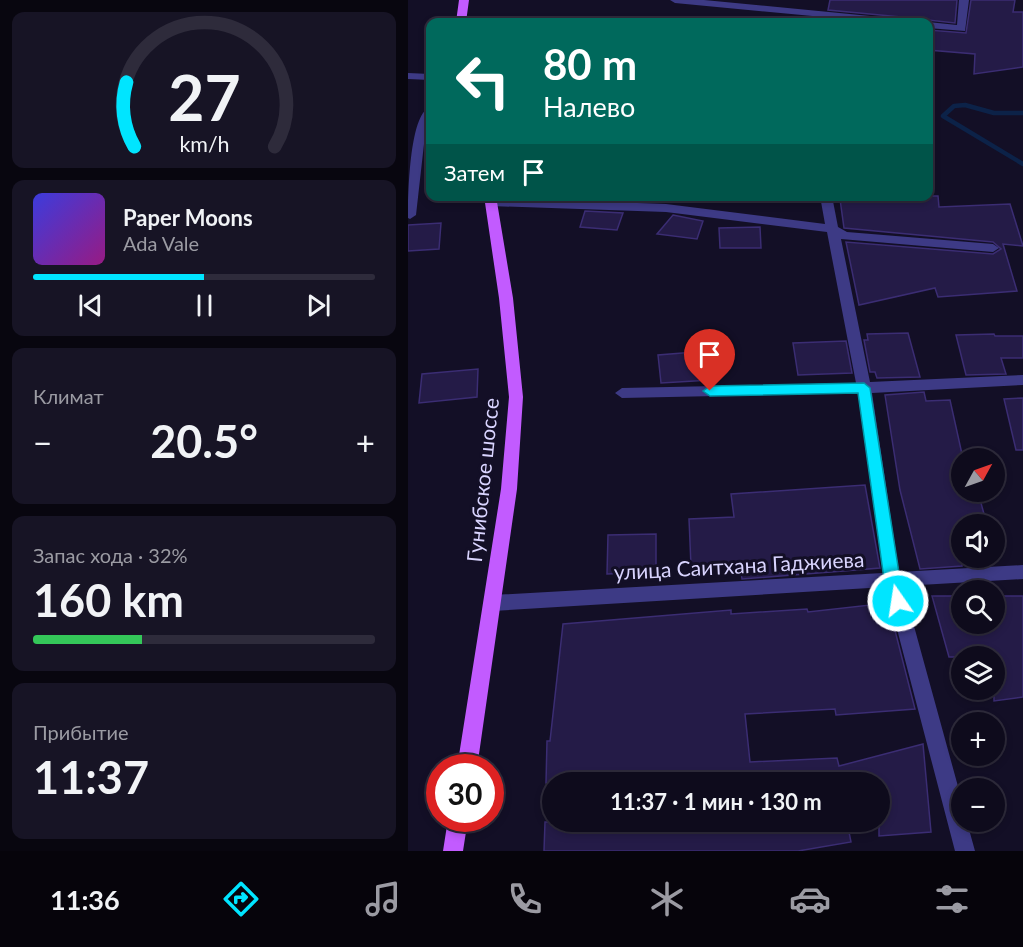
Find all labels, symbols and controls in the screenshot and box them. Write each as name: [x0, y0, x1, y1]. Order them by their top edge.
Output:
text: 80 m: [543, 39, 637, 89]
icon: left: [444, 42, 522, 120]
text: 27: [168, 59, 240, 134]
text: Налево: [543, 90, 635, 123]
text: km/h: [179, 131, 229, 157]
icon: arrive: [517, 156, 550, 189]
text: Затем: [444, 159, 505, 186]
text: Paper Moons: [123, 204, 253, 231]
text: Ada Vale: [123, 231, 199, 255]
icon: previous: [74, 289, 107, 322]
icon: pause: [188, 289, 221, 322]
icon: next: [302, 289, 335, 322]
pin: [684, 329, 735, 391]
icon: arrive: [693, 338, 726, 371]
text: Климат: [33, 384, 104, 408]
street label: Гунибское шоссе: [461, 397, 503, 563]
text: 20.5°: [150, 414, 258, 468]
text: −: [33, 422, 52, 462]
text: +: [356, 422, 375, 462]
north arrow: [951, 448, 1005, 502]
map controls: [951, 448, 1005, 832]
button: sound: [951, 514, 1005, 568]
text: Запас хода · 32%: [33, 543, 188, 567]
street label: улица Саитхана Гаджиева: [613, 546, 865, 584]
position arrow: [866, 569, 930, 633]
text: 160 km: [33, 573, 184, 627]
button: search: [951, 580, 1005, 634]
button: layers: [951, 646, 1005, 700]
button: +: [951, 712, 1005, 766]
text: Прибытие: [33, 720, 129, 744]
text: 11:37: [33, 750, 149, 804]
speed limit sign: 30: [426, 754, 504, 832]
button: −: [951, 778, 1005, 832]
text: 11:37 · 1 мин · 130 m: [610, 788, 822, 815]
icon: directions: [220, 878, 262, 920]
icon: music: [362, 878, 404, 920]
icon: phone: [504, 878, 546, 920]
icon: climate: [646, 878, 688, 920]
icon: car: [789, 878, 831, 920]
icon: filters: [931, 878, 973, 920]
text: 11:36: [50, 883, 120, 916]

